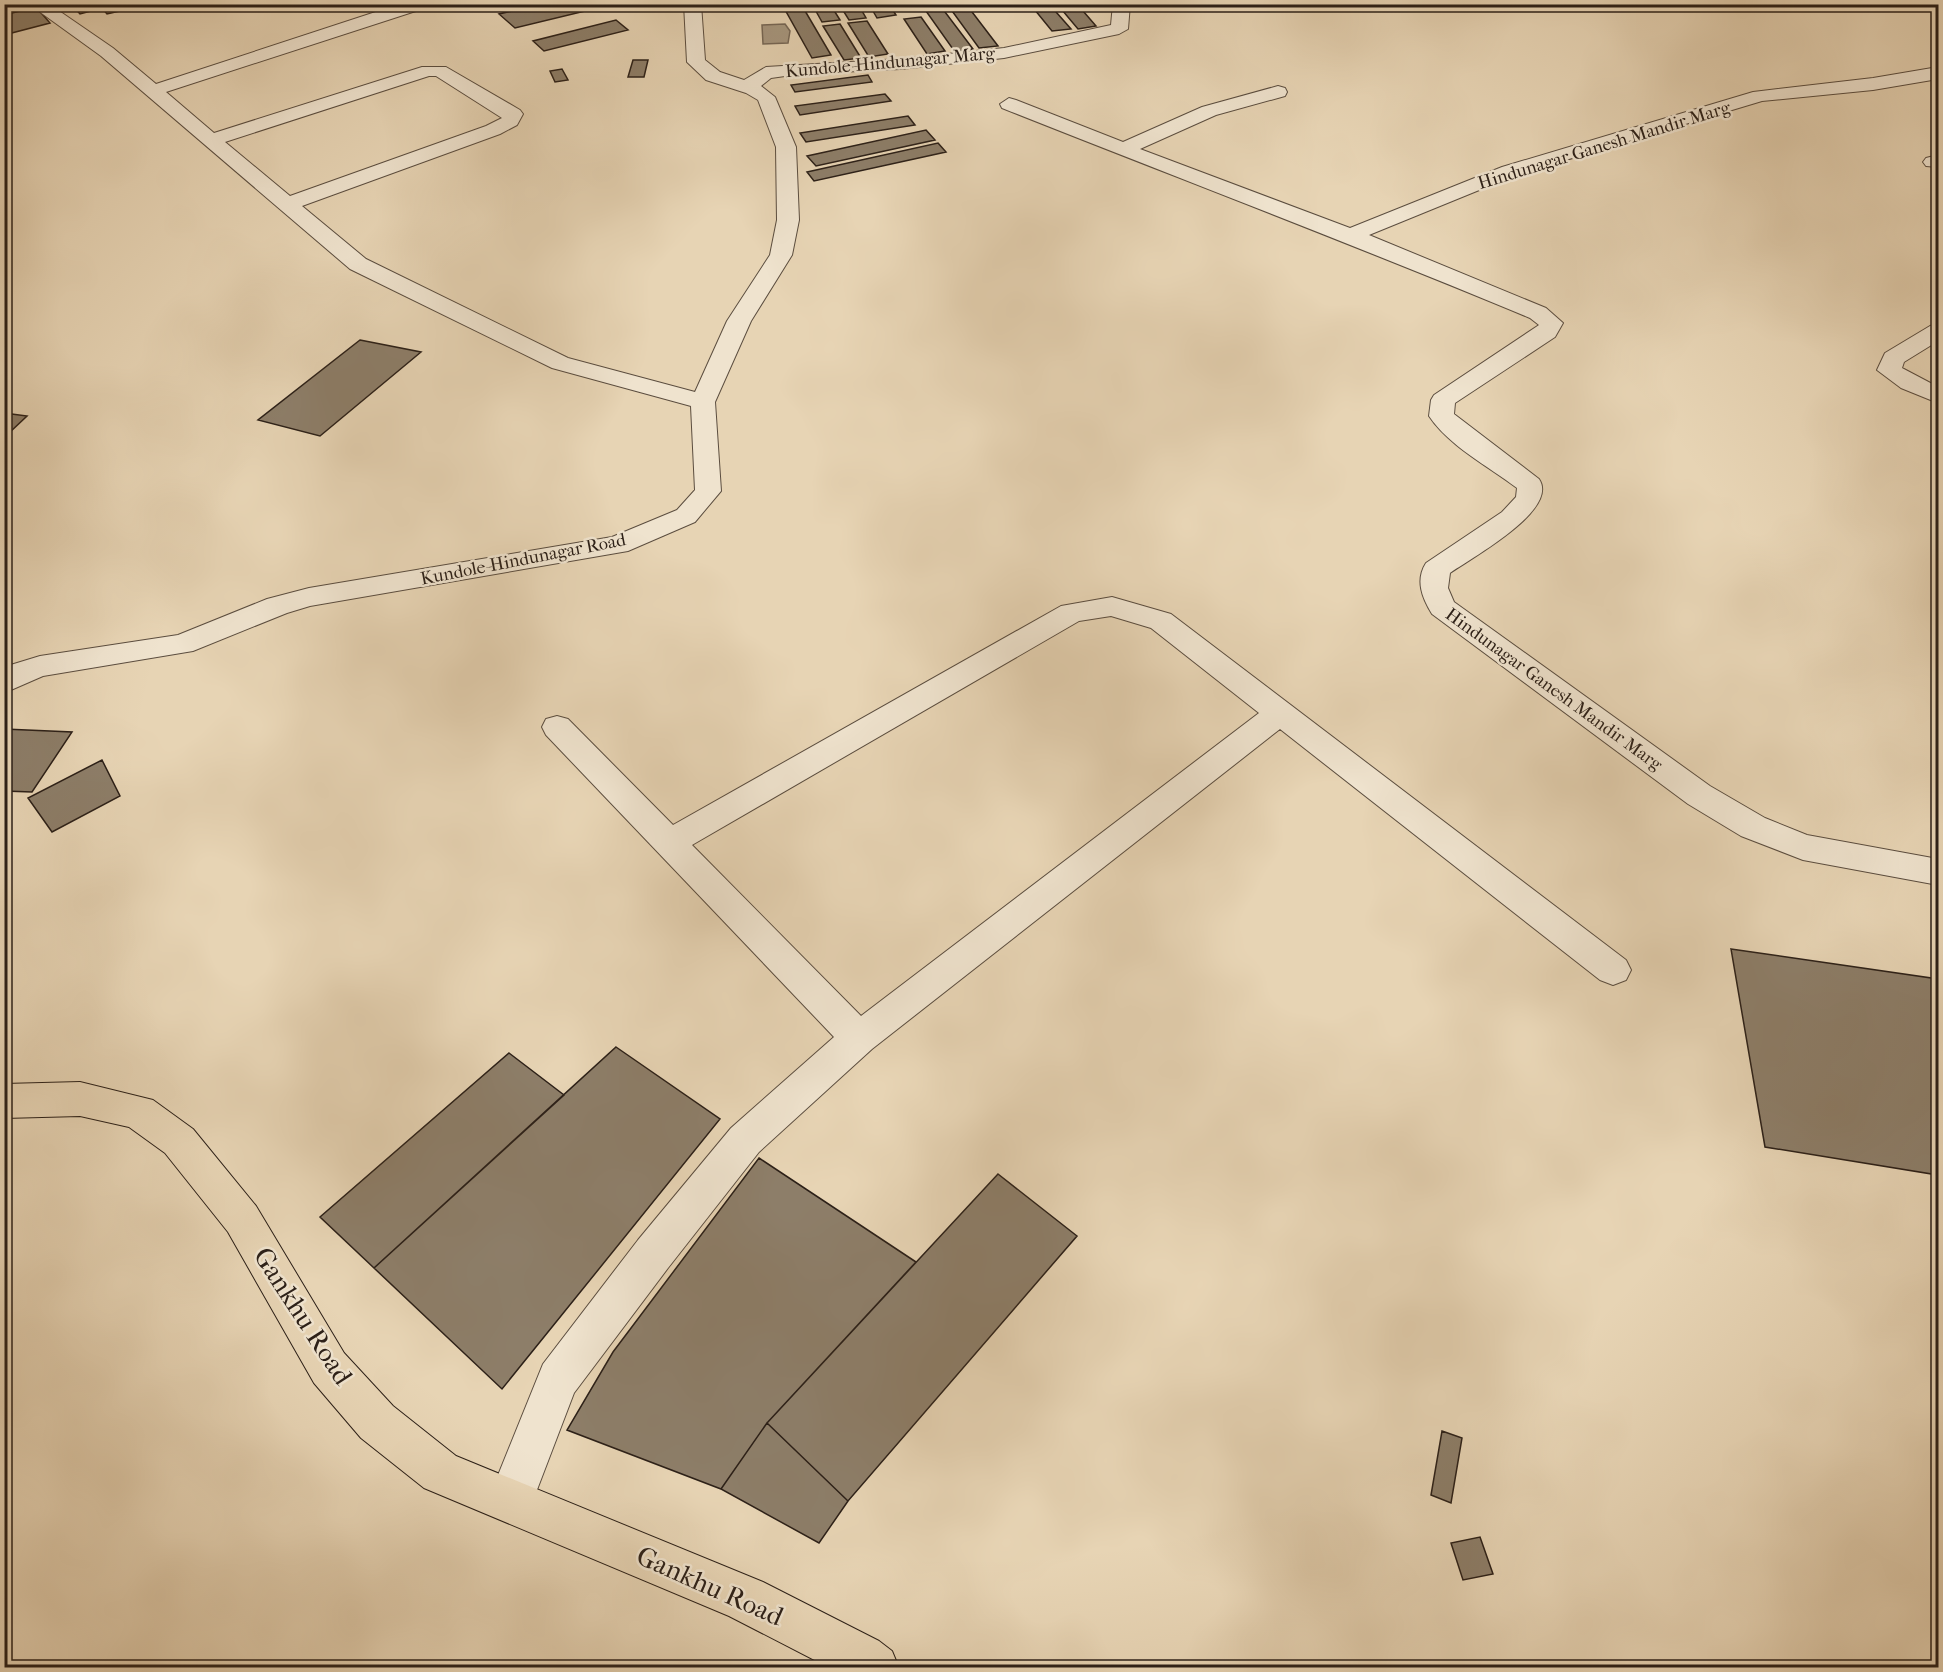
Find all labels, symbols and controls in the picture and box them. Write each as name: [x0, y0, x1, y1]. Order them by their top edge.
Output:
street label: Kundole-Hindunagar Marg: [784, 43, 996, 82]
street label: Hindunagar Ganesh Mandir Marg: [1475, 97, 1733, 194]
street label: Kundole-Hindunagar Road: [419, 529, 628, 590]
street label: Hindunagar Ganesh Mandir Marg: [1441, 604, 1666, 775]
street label: Gankhu Road: [247, 1241, 359, 1391]
street label: Gankhu Road: [632, 1539, 789, 1633]

